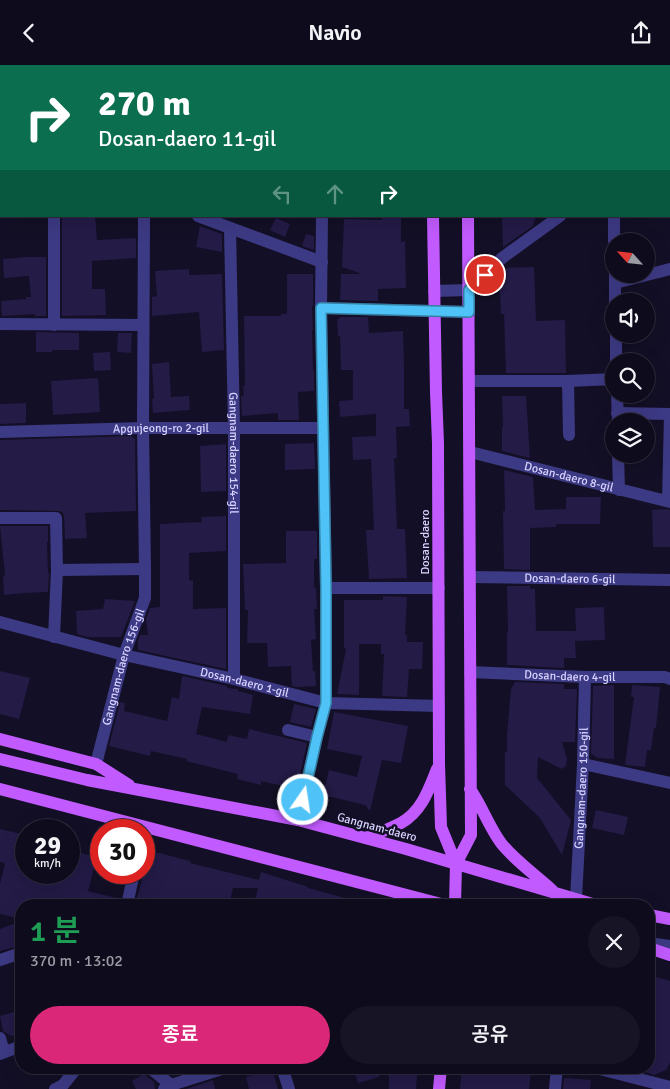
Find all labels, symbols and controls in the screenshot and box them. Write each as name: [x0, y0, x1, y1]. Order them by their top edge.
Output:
icon: back: [15, 19, 43, 47]
text: Navio: [308, 19, 362, 46]
icon: share: [627, 19, 655, 47]
text: 270 m: [98, 82, 191, 125]
icon: right: [15, 85, 80, 150]
text: Dosan-daero 11-gil: [98, 125, 276, 152]
icon: left: [268, 180, 296, 208]
icon: ahead: [321, 180, 349, 208]
icon: right: [374, 180, 402, 208]
north arrow: [605, 233, 655, 283]
map controls: [605, 233, 655, 463]
pin: [464, 254, 506, 296]
icon: arrive: [471, 261, 499, 289]
button: sound: [605, 293, 655, 343]
button: search: [605, 353, 655, 403]
street label: Gangnam-daero 154-gil: [225, 392, 241, 514]
button: layers: [605, 413, 655, 463]
street label: Apgujeong-ro 2-gil: [113, 421, 209, 437]
street label: Dosan-daero 8-gil: [523, 459, 615, 496]
street label: Dosan-daero: [418, 510, 433, 574]
street label: Dosan-daero 6-gil: [524, 571, 616, 587]
street label: Gangnam-daero 156-gil: [99, 606, 149, 727]
street label: Dosan-daero 1-gil: [199, 665, 291, 701]
street label: Dosan-daero 4-gil: [524, 667, 616, 685]
street label: Gangnam-daero 150-gil: [572, 727, 592, 849]
position arrow: [276, 773, 328, 825]
street label: Gangnam-daero: [335, 810, 418, 845]
speed limit sign: 30: [90, 819, 155, 884]
text: 29: [34, 830, 61, 861]
text: km/h: [34, 856, 61, 871]
text: 1 분: [30, 913, 80, 950]
button: close: [588, 916, 640, 968]
text: 370 m · 13:02: [30, 951, 123, 971]
button: 종료: [30, 1006, 330, 1064]
button: 공유: [340, 1006, 640, 1064]

